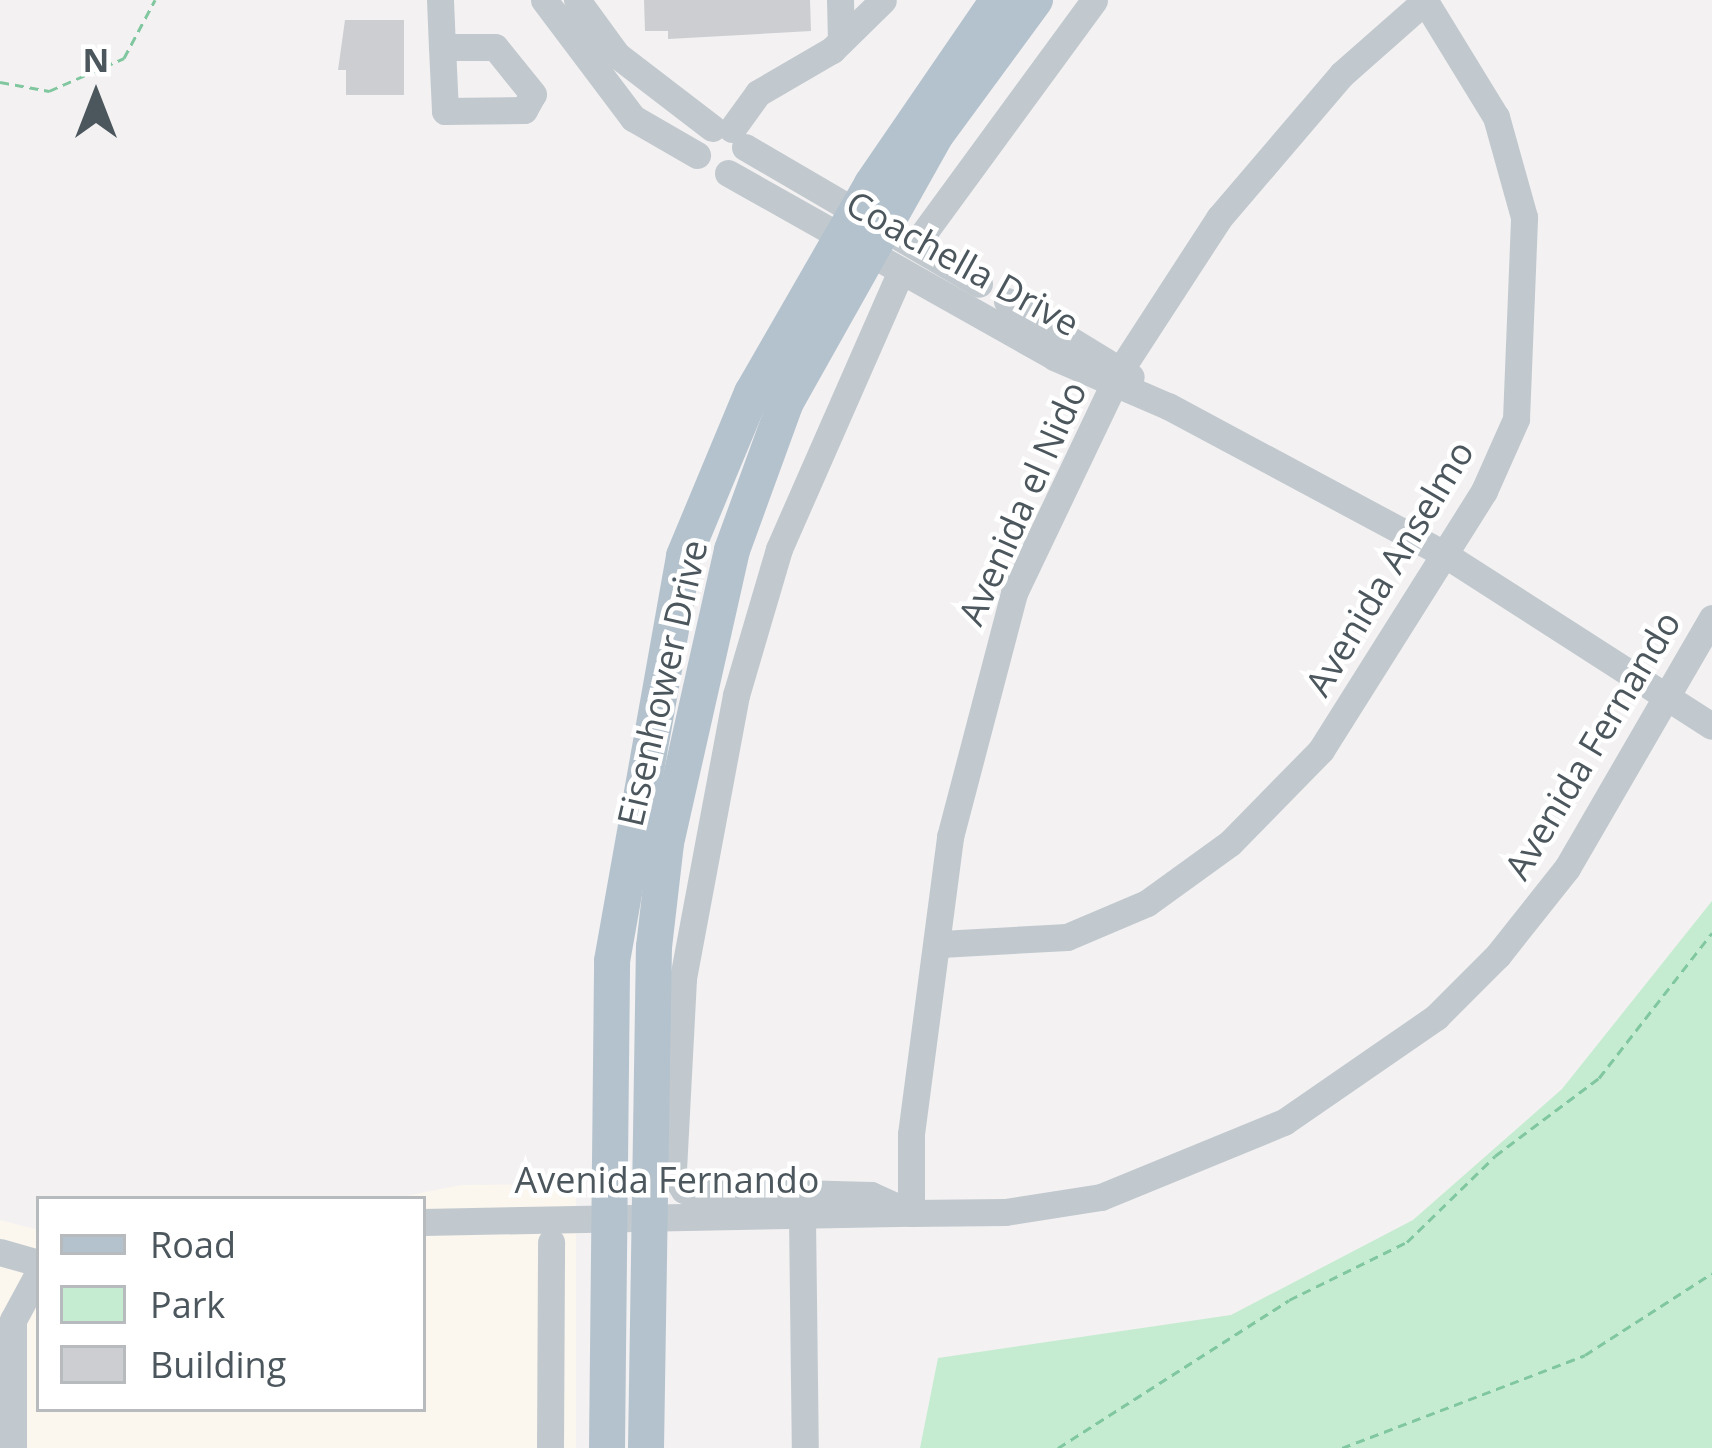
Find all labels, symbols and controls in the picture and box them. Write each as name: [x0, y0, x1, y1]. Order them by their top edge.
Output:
north arrow: [36, 36, 156, 156]
text: N: [83, 37, 109, 82]
street label: Coachella Drive: [839, 181, 1087, 345]
street label: Avenida el Nido: [949, 375, 1095, 631]
street label: Avenida Anselmo: [1296, 433, 1482, 703]
street label: Eisenhower Drive: [608, 536, 716, 830]
street label: Avenida Fernando: [1495, 603, 1689, 887]
street label: Avenida Fernando: [515, 1158, 819, 1202]
legend: [36, 1196, 426, 1412]
text: Road: [150, 1220, 236, 1269]
text: Park: [150, 1280, 225, 1329]
text: Building: [150, 1340, 286, 1389]

